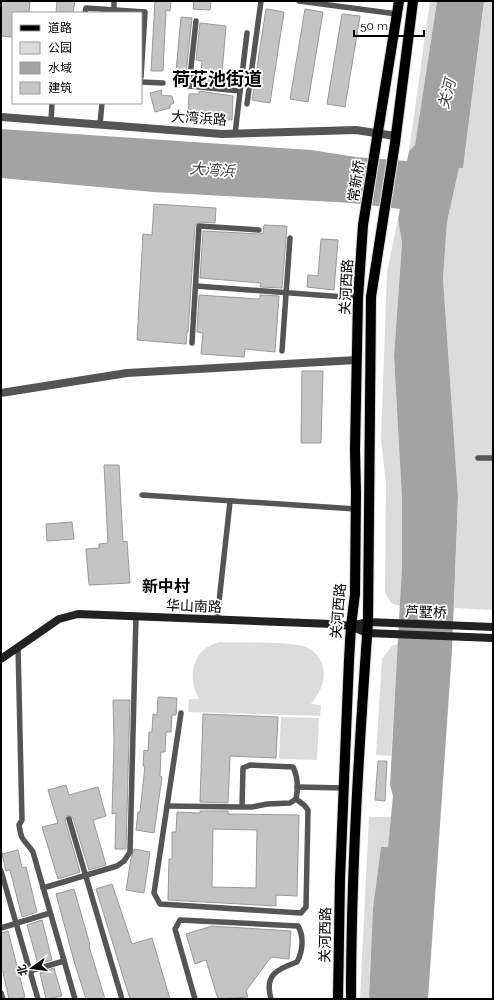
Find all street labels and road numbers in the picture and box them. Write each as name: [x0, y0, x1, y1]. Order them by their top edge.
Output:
street label: 大湾浜路: [171, 108, 227, 128]
street label: 常新桥: [345, 159, 367, 203]
street label: 关河西路: [337, 259, 355, 315]
street label: 关河西路: [328, 582, 348, 640]
street label: 华山南路: [166, 597, 222, 615]
street label: 芦墅桥: [405, 603, 447, 621]
street label: 关河西路: [317, 907, 333, 963]

